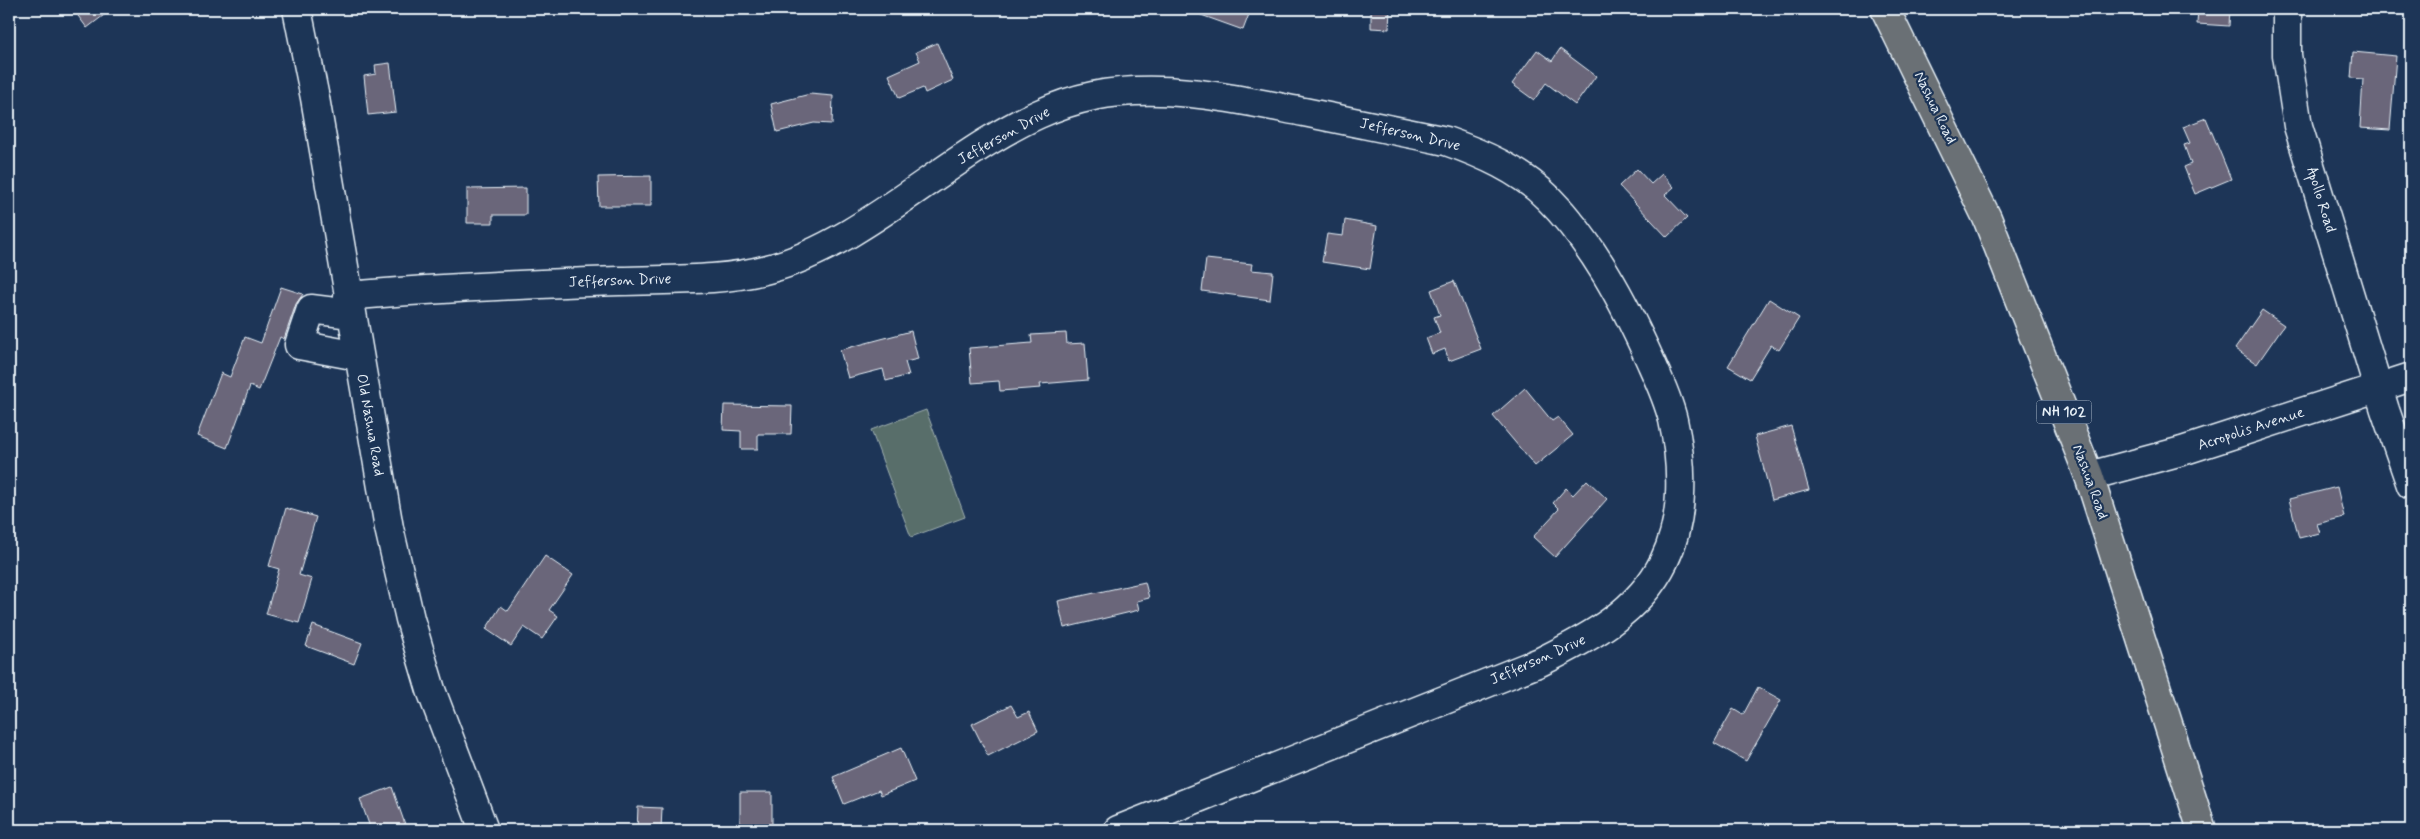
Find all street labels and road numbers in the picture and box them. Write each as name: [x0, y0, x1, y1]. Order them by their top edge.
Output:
street label: Nashua Road: [1909, 68, 1961, 148]
street label: Jefferson Drive: [954, 102, 1054, 170]
street label: Jefferson Drive: [1358, 114, 1463, 156]
street label: Apollo Road: [2301, 165, 2340, 236]
street label: Jefferson Drive: [568, 269, 672, 293]
street label: Old Nashua Road: [351, 372, 389, 478]
road number: NH 102: [2036, 401, 2092, 424]
street label: Acropolis Avenue: [2195, 402, 2307, 456]
street label: Nashua Road: [2067, 442, 2113, 522]
street label: Jefferson Drive: [1487, 630, 1589, 690]

